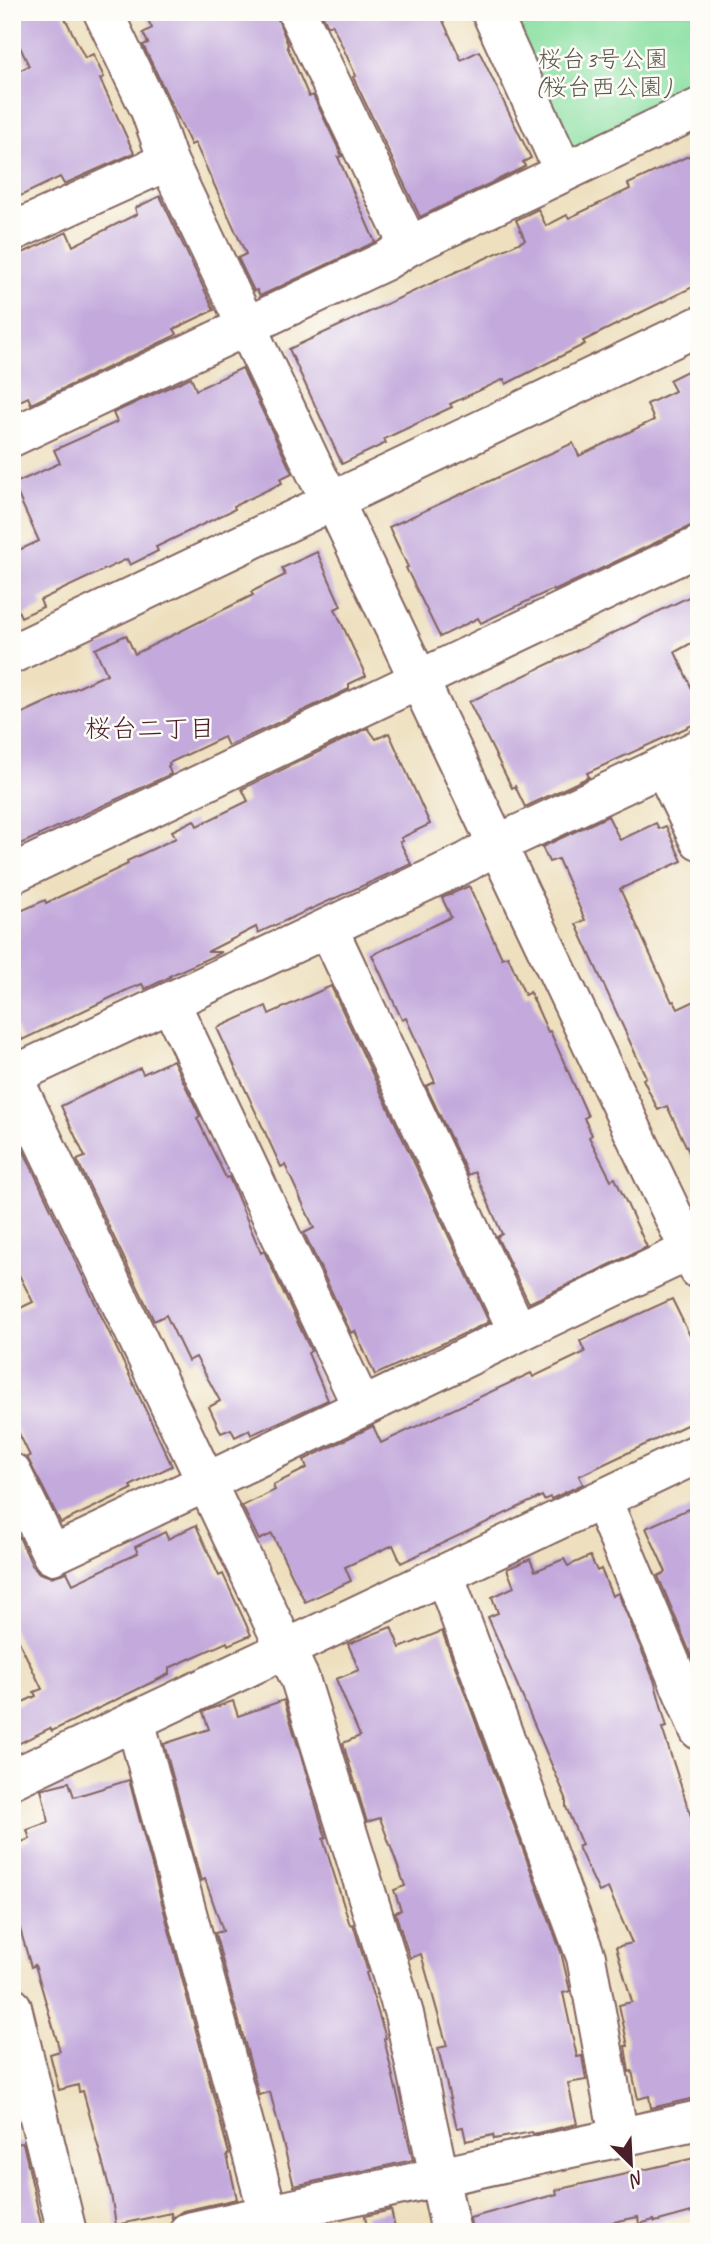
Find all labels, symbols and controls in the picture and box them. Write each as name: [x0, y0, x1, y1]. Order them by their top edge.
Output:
park label: 桜台3号公園 (桜台西公園): [535, 44, 672, 102]
district label: 桜台二丁目: [85, 712, 215, 745]
north arrow: [596, 2128, 666, 2198]
text: N: [624, 2165, 648, 2193]

